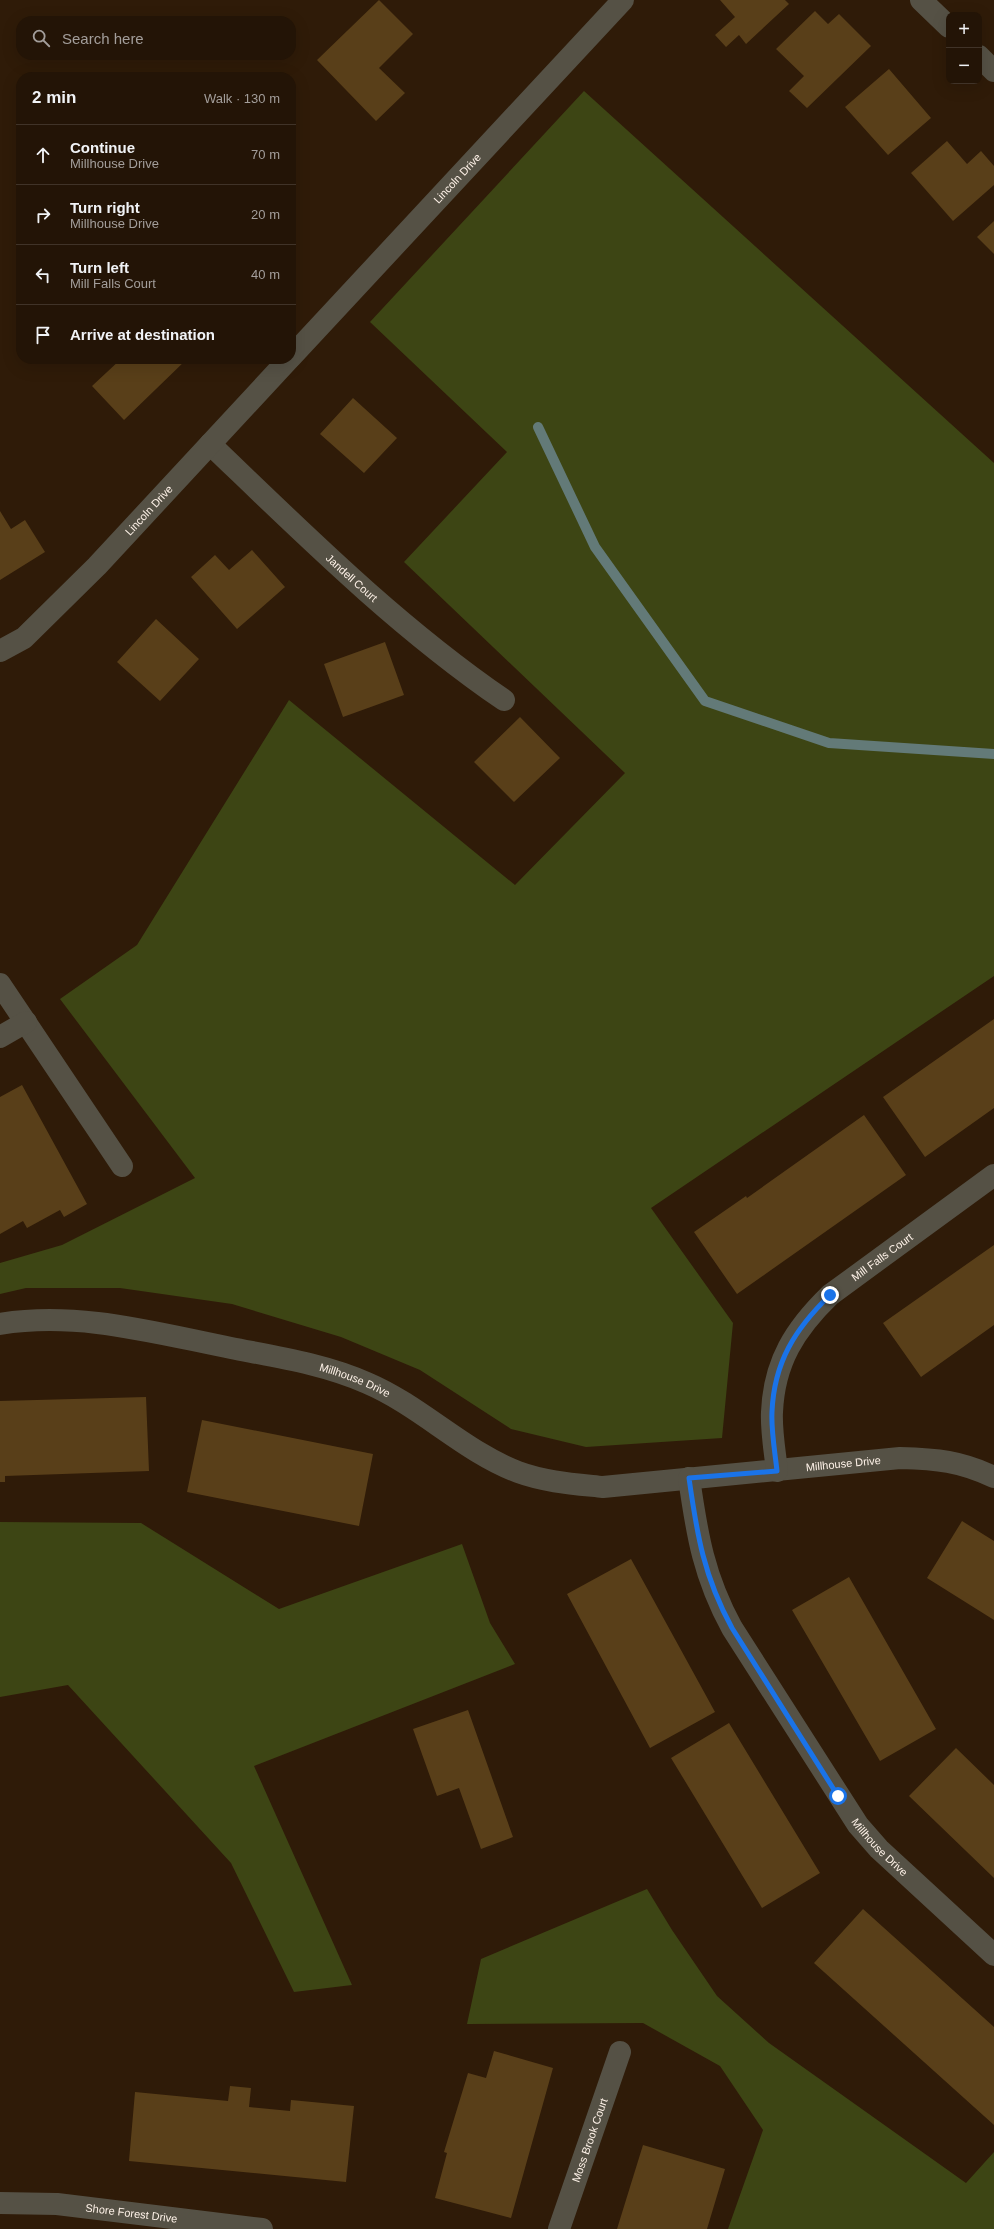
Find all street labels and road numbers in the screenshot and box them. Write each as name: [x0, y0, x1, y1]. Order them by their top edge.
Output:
street label: Lincoln Drive: [431, 151, 483, 206]
street label: Lincoln Drive: [123, 483, 175, 538]
street label: Jandell Court: [324, 552, 380, 604]
street label: Mill Falls Court: [849, 1231, 915, 1283]
street label: Millhouse Drive: [318, 1361, 392, 1399]
street label: Millhouse Drive: [805, 1454, 881, 1473]
street label: Millhouse Drive: [849, 1816, 910, 1878]
street label: Moss Brook Court: [570, 2097, 610, 2184]
street label: Shore Forest Drive: [85, 2202, 178, 2225]

